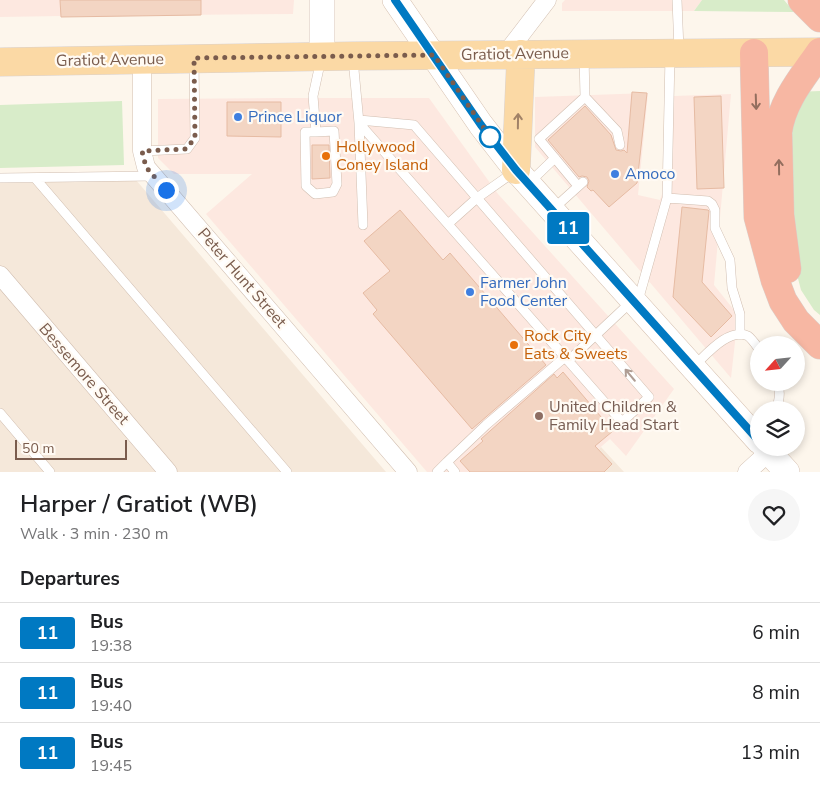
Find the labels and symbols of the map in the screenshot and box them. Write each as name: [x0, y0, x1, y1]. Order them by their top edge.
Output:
street label: Gratiot Avenue: [461, 42, 569, 66]
street label: Gratiot Avenue: [56, 48, 164, 72]
one-way arrow: [751, 94, 760, 110]
place label: Prince Liquor: [248, 106, 342, 128]
marker: Prince Liquor: [232, 111, 244, 123]
one-way arrow: [513, 114, 523, 130]
unlabelled marker: [479, 126, 501, 148]
place label: Hollywood Coney Island: [336, 136, 428, 176]
marker: Hollywood Coney Island: [320, 150, 332, 162]
one-way arrow: [774, 159, 784, 176]
place label: Amoco: [625, 163, 676, 185]
marker: Amoco: [609, 168, 621, 180]
your location: [154, 178, 179, 203]
line badge: 11: [546, 212, 590, 244]
street label: Peter Hunt Street: [192, 223, 292, 333]
place label: Farmer John Food Center: [480, 272, 568, 312]
marker: Farmer John Food Center: [464, 286, 476, 298]
street label: Bessemore Street: [34, 319, 134, 430]
place label: Rock City Eats & Sweets: [524, 325, 628, 365]
north arrow: [750, 336, 805, 391]
marker: Rock City Eats & Sweets: [508, 339, 520, 351]
one-way arrow: [625, 369, 636, 382]
place label: United Children & Family Head Start: [549, 396, 679, 436]
marker: United Children & Family Head Start: [533, 410, 545, 422]
scale bar: [15, 437, 128, 460]

